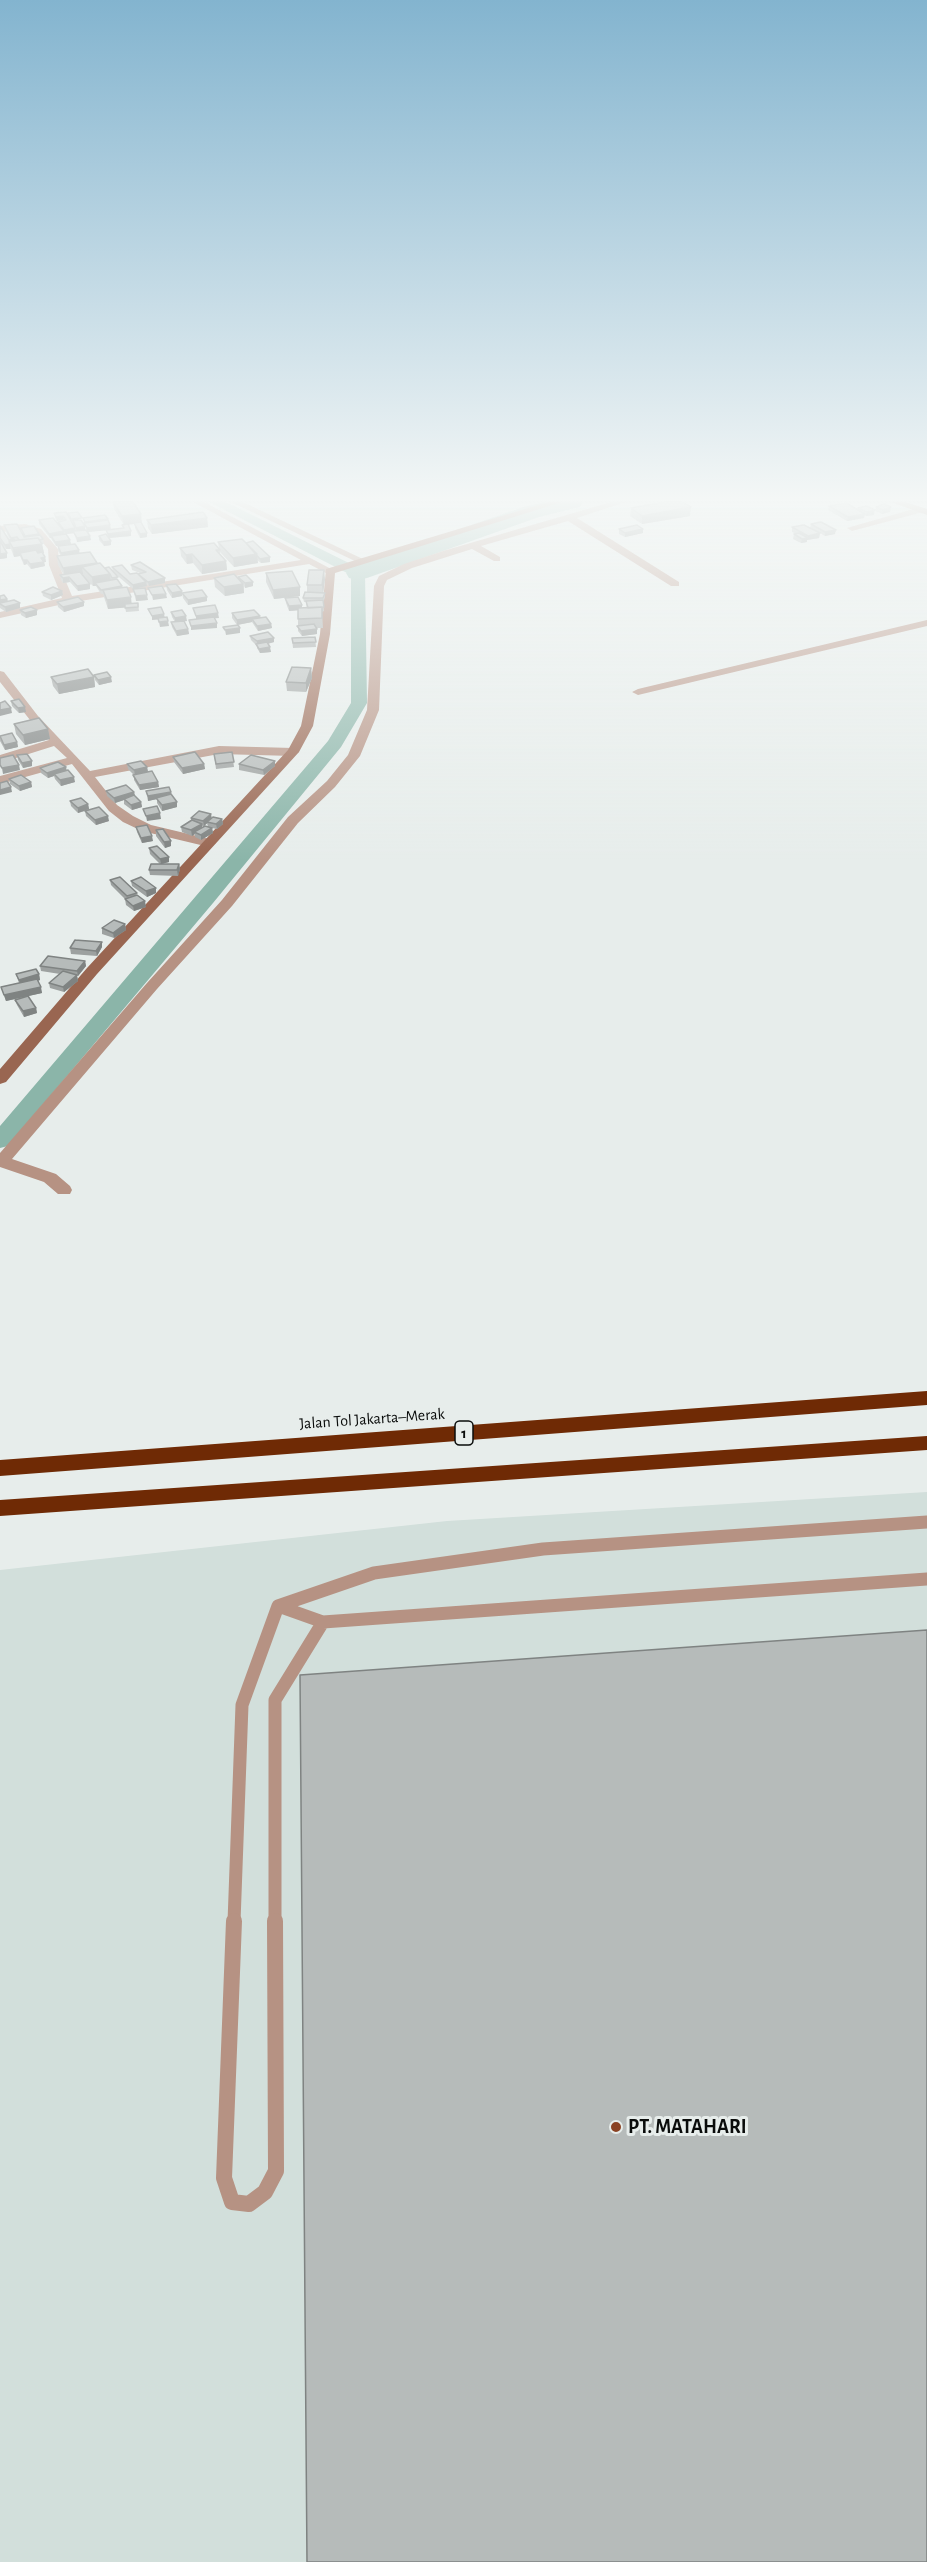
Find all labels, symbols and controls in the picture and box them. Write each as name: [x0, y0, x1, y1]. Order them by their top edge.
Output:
street label: Jalan Tol Jakarta–Merak: [299, 1404, 445, 1434]
road number: 1: [455, 1421, 473, 1445]
place label: PT. MATAHARI: [628, 2115, 747, 2139]
marker: PT. MATAHARI: [609, 2120, 623, 2134]

